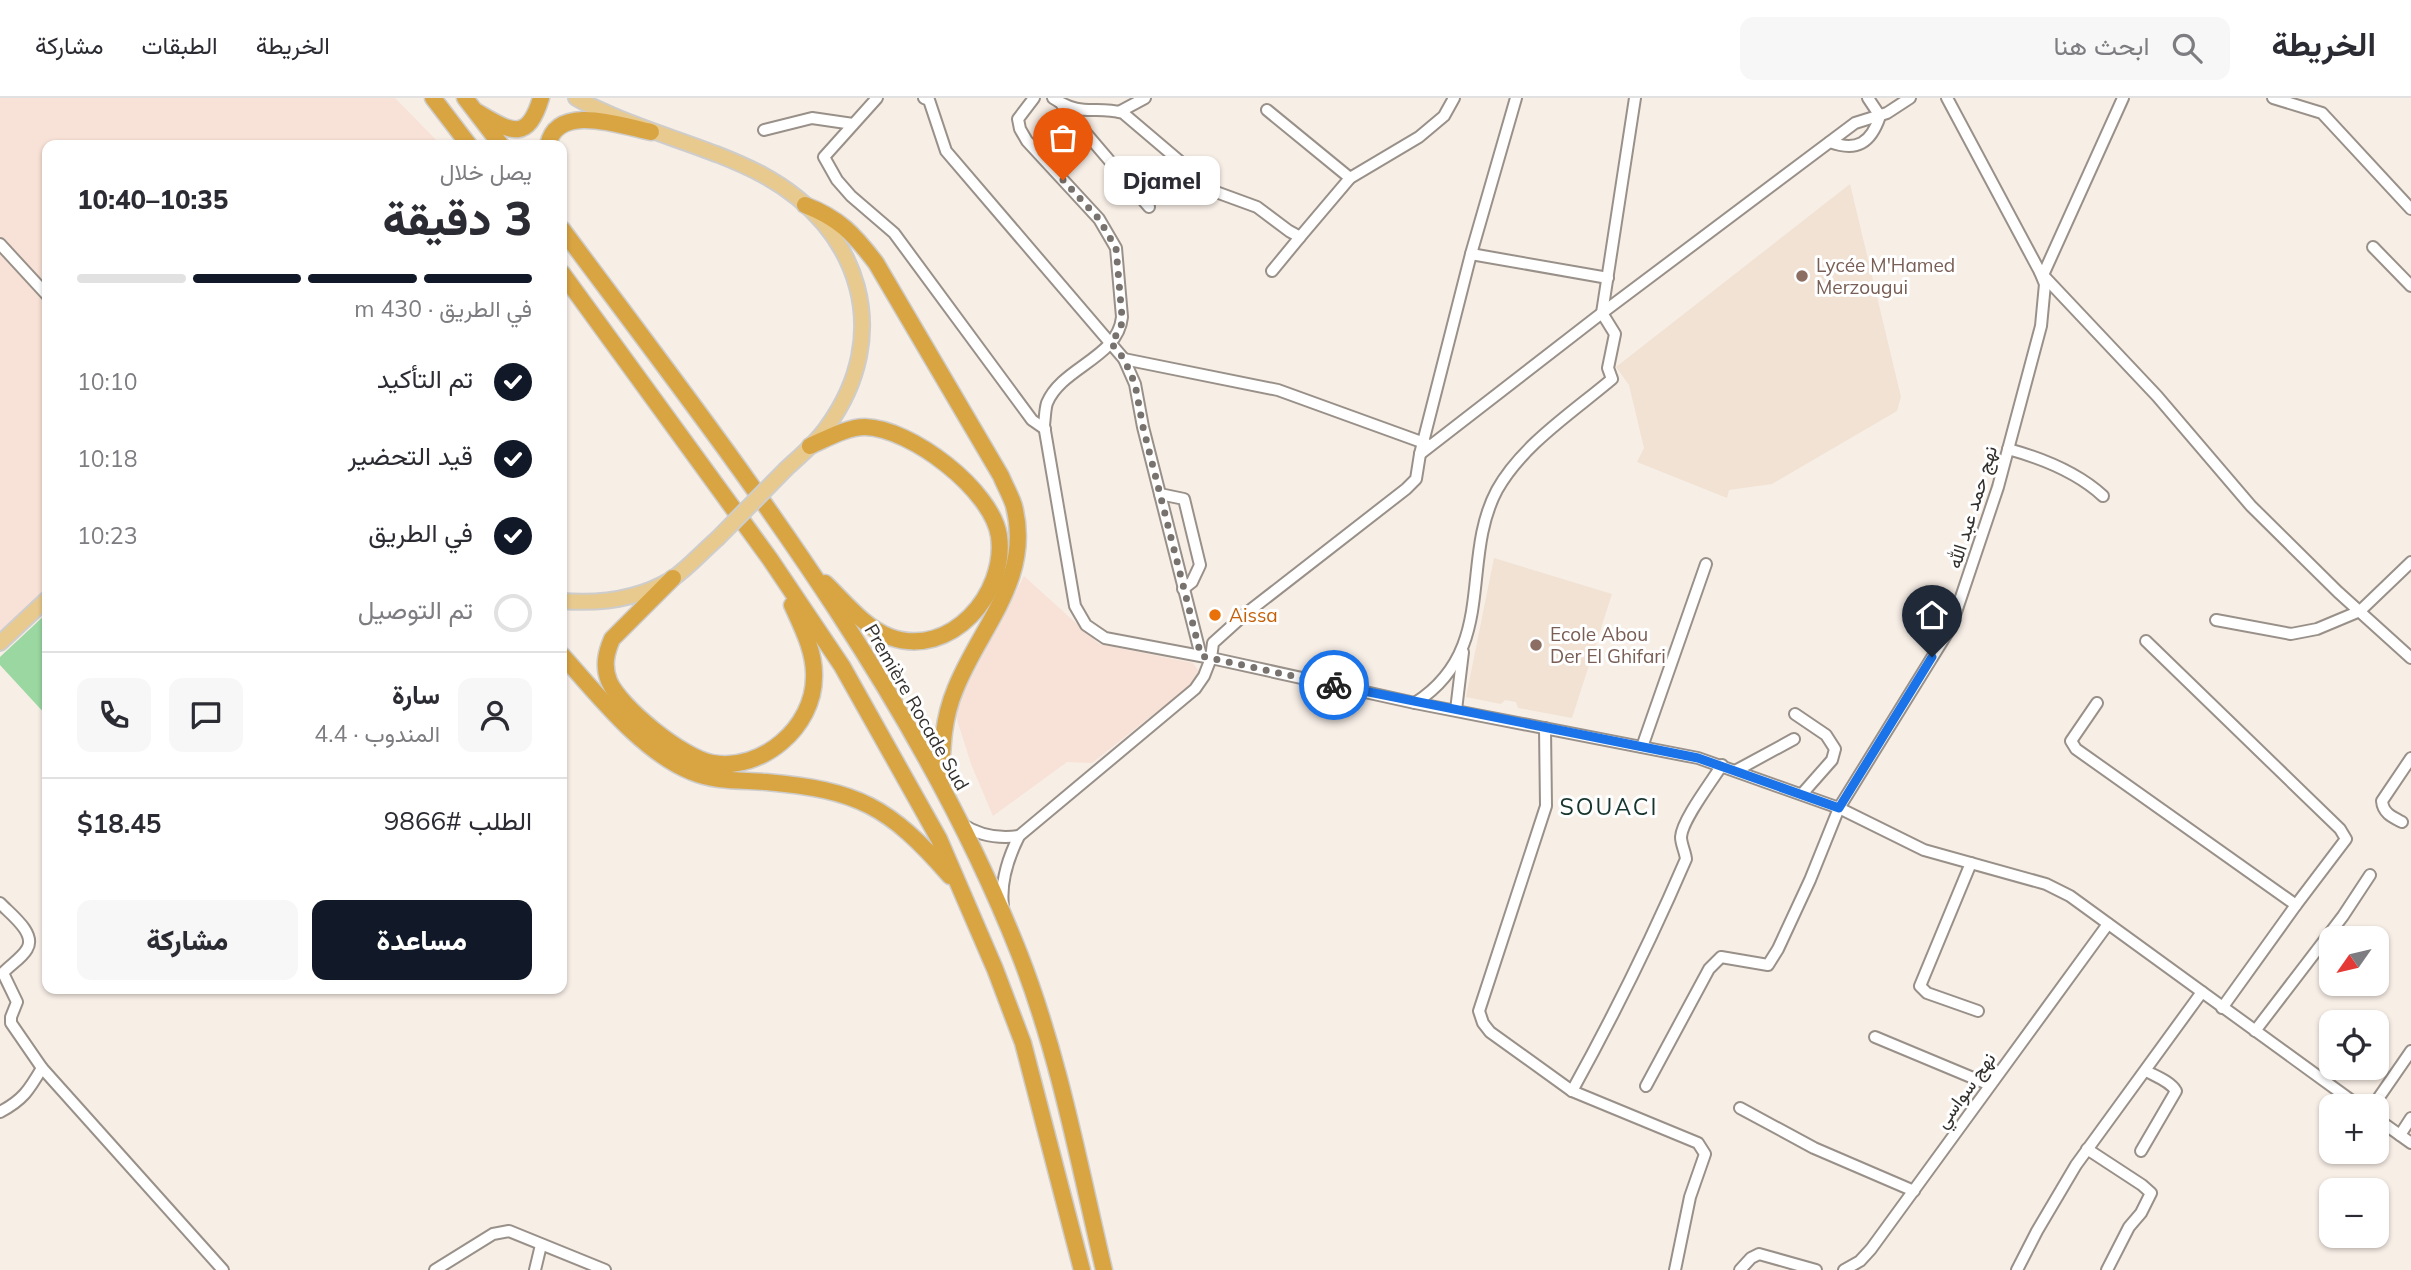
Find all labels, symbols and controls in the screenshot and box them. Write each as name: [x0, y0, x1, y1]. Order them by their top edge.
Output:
search box: [1740, 17, 2230, 80]
text: الخريطة: [2272, 23, 2376, 64]
text: ابحث هنا: [2054, 29, 2150, 62]
icon: search: [2168, 29, 2206, 67]
text: مشاركة: [35, 30, 103, 60]
text: الطبقات: [141, 30, 218, 60]
text: الخريطة: [256, 30, 330, 60]
pin: [1033, 108, 1093, 180]
icon: bag: [1044, 119, 1082, 157]
callout: Djamel: [1105, 155, 1220, 204]
text: يصل خلال: [440, 157, 532, 186]
text: Djamel: [1123, 166, 1201, 195]
text: 10:35–10:40: [77, 183, 228, 216]
text: 3 دقيقة: [382, 189, 532, 247]
place label: Lycée M'Hamed Merzougui: [1816, 253, 1955, 299]
marker: Lycée M'Hamed Merzougui: [1794, 268, 1810, 284]
text: في الطريق · 430 m: [354, 294, 532, 323]
text: تم التأكيد: [377, 362, 473, 395]
icon: check: [494, 363, 532, 401]
text: 10:10: [77, 367, 137, 396]
text: قيد التحضير: [348, 439, 473, 472]
icon: check: [494, 440, 532, 478]
street label: نهج حمد عبد الله: [1942, 443, 2004, 572]
text: 10:18: [77, 444, 137, 473]
text: في الطريق: [368, 516, 473, 549]
icon: check: [494, 517, 532, 555]
text: 10:23: [77, 521, 137, 550]
pin: [1902, 585, 1962, 657]
text: تم التوصيل: [358, 593, 473, 626]
icon: home: [1913, 596, 1951, 634]
place label: Aissa: [1229, 603, 1278, 627]
marker: Aissa: [1207, 607, 1223, 623]
street label: Première Rocade Sud: [860, 619, 974, 795]
place label: Ecole Abou Der El Ghifari: [1550, 622, 1666, 668]
marker: Ecole Abou Der El Ghifari: [1528, 637, 1544, 653]
courier: [1299, 650, 1369, 720]
icon: bike: [1315, 666, 1353, 704]
button: phone: [77, 678, 151, 752]
button: chat: [169, 678, 243, 752]
text: سارة: [392, 678, 440, 711]
button: person: [458, 678, 532, 752]
text: المندوب · 4.4: [314, 719, 440, 748]
district label: SOUACI: [1559, 792, 1659, 821]
text: الطلب #9866: [384, 804, 532, 837]
text: $18.45: [77, 807, 161, 840]
button: مشاركة: [77, 900, 298, 980]
button: مساعدة: [312, 900, 532, 980]
north arrow: [2319, 926, 2389, 996]
map controls: [2319, 926, 2389, 1248]
button: locate: [2319, 1010, 2389, 1080]
street label: نهج سواسي: [1929, 1047, 2004, 1135]
button: +: [2319, 1094, 2389, 1164]
button: −: [2319, 1178, 2389, 1248]

